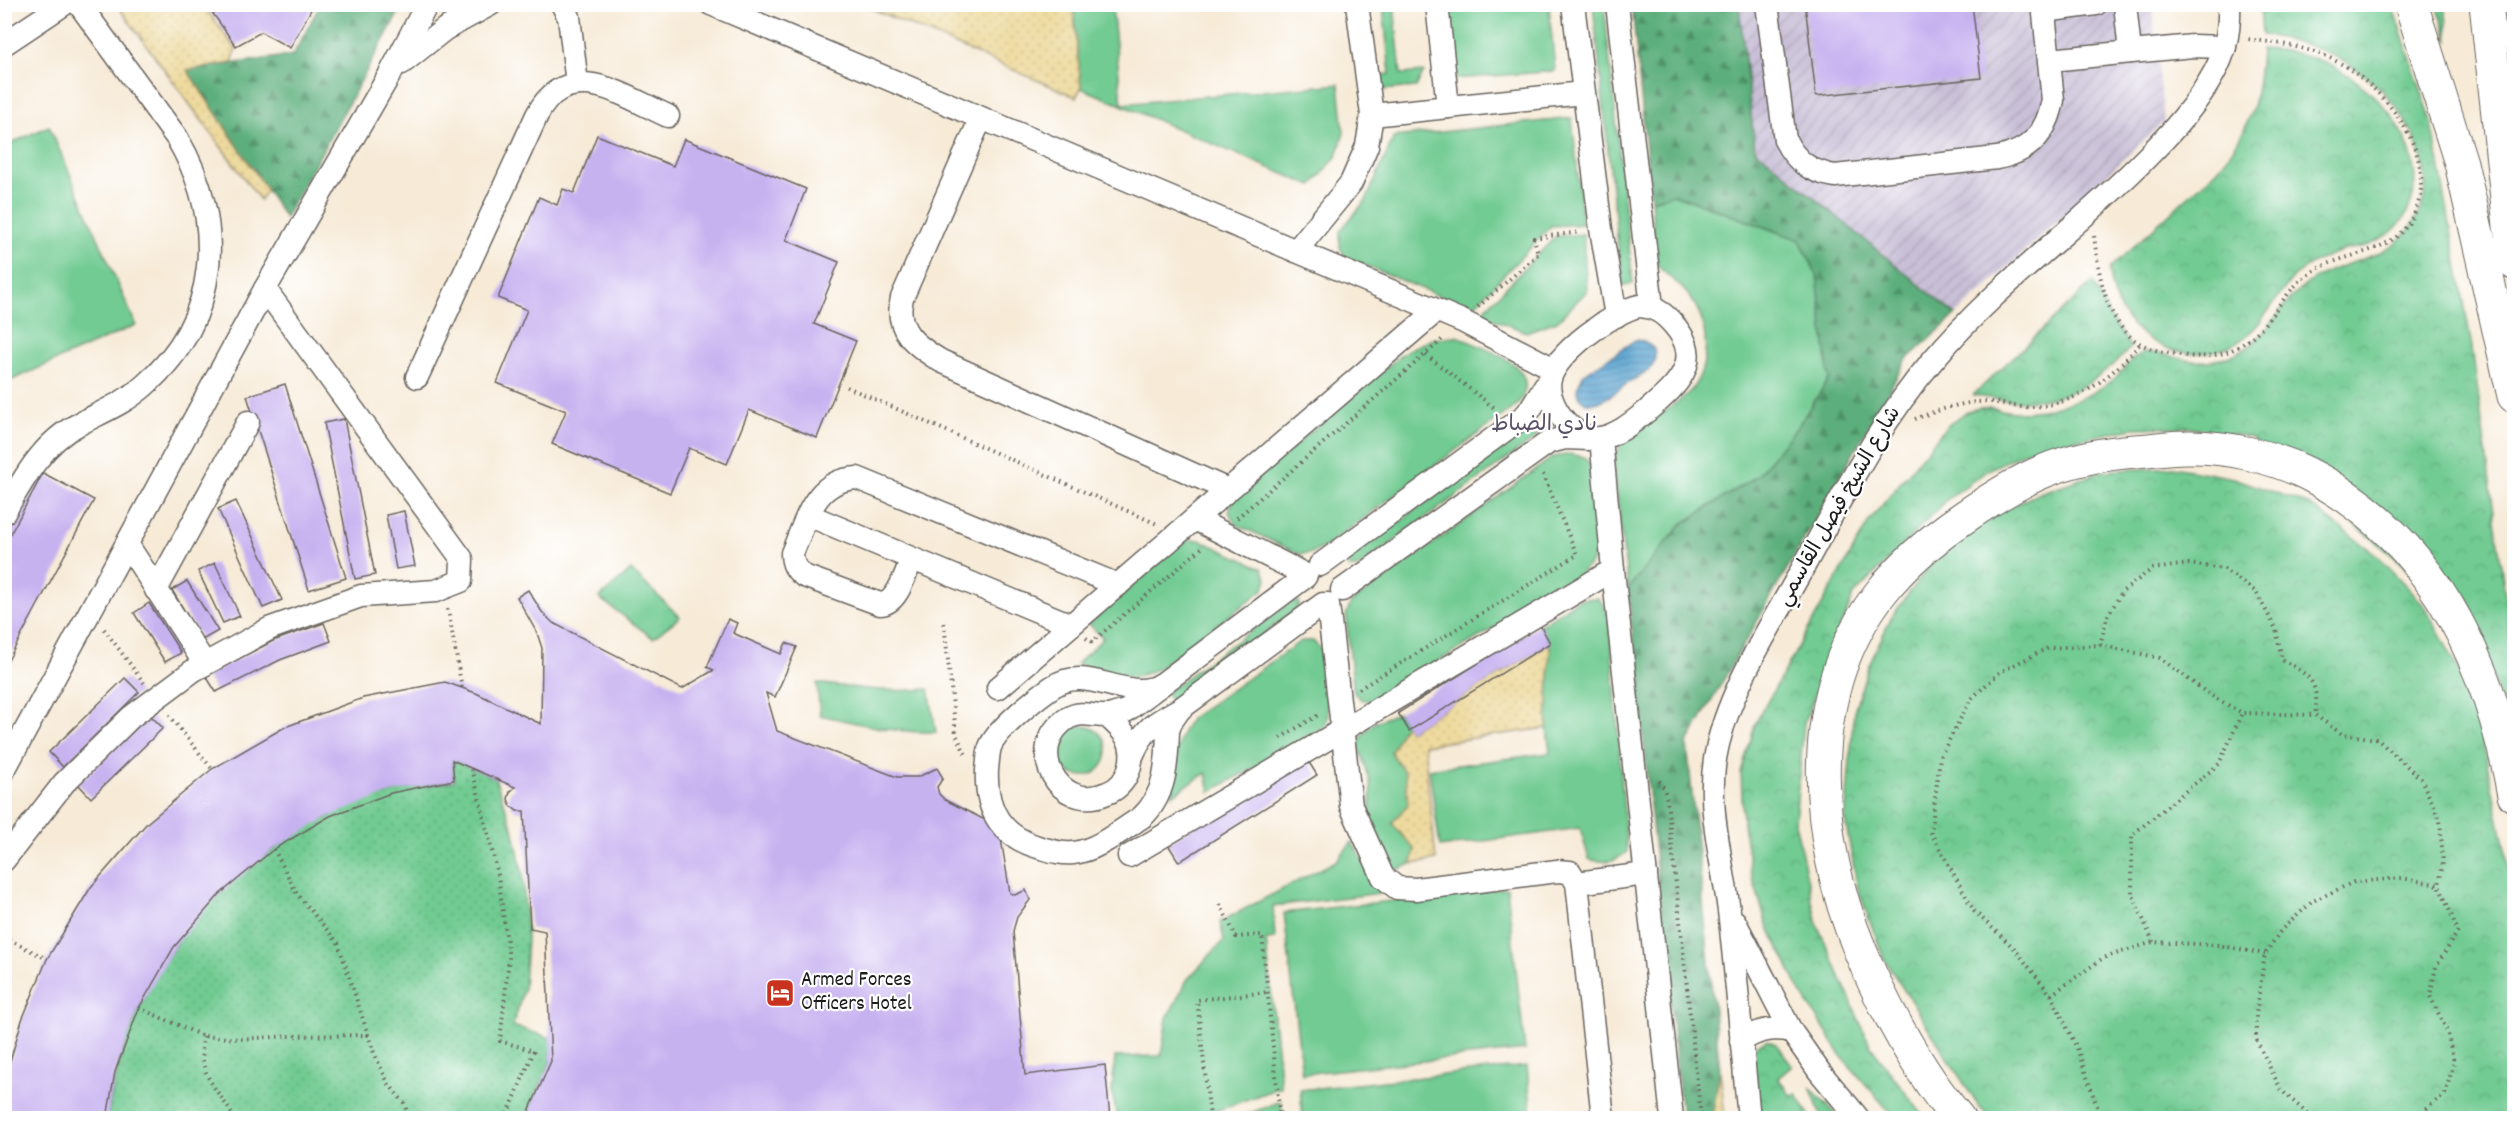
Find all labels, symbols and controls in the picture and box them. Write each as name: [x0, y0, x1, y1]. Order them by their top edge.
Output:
street label: شارع الشيخ فيصل القاسمي: [1770, 402, 1910, 613]
district label: نادي الضباط: [1491, 410, 1597, 441]
place label: Armed Forces Officers Hotel: [801, 966, 912, 1020]
hotel icon: Armed Forces Officers Hotel: [764, 977, 796, 1009]

